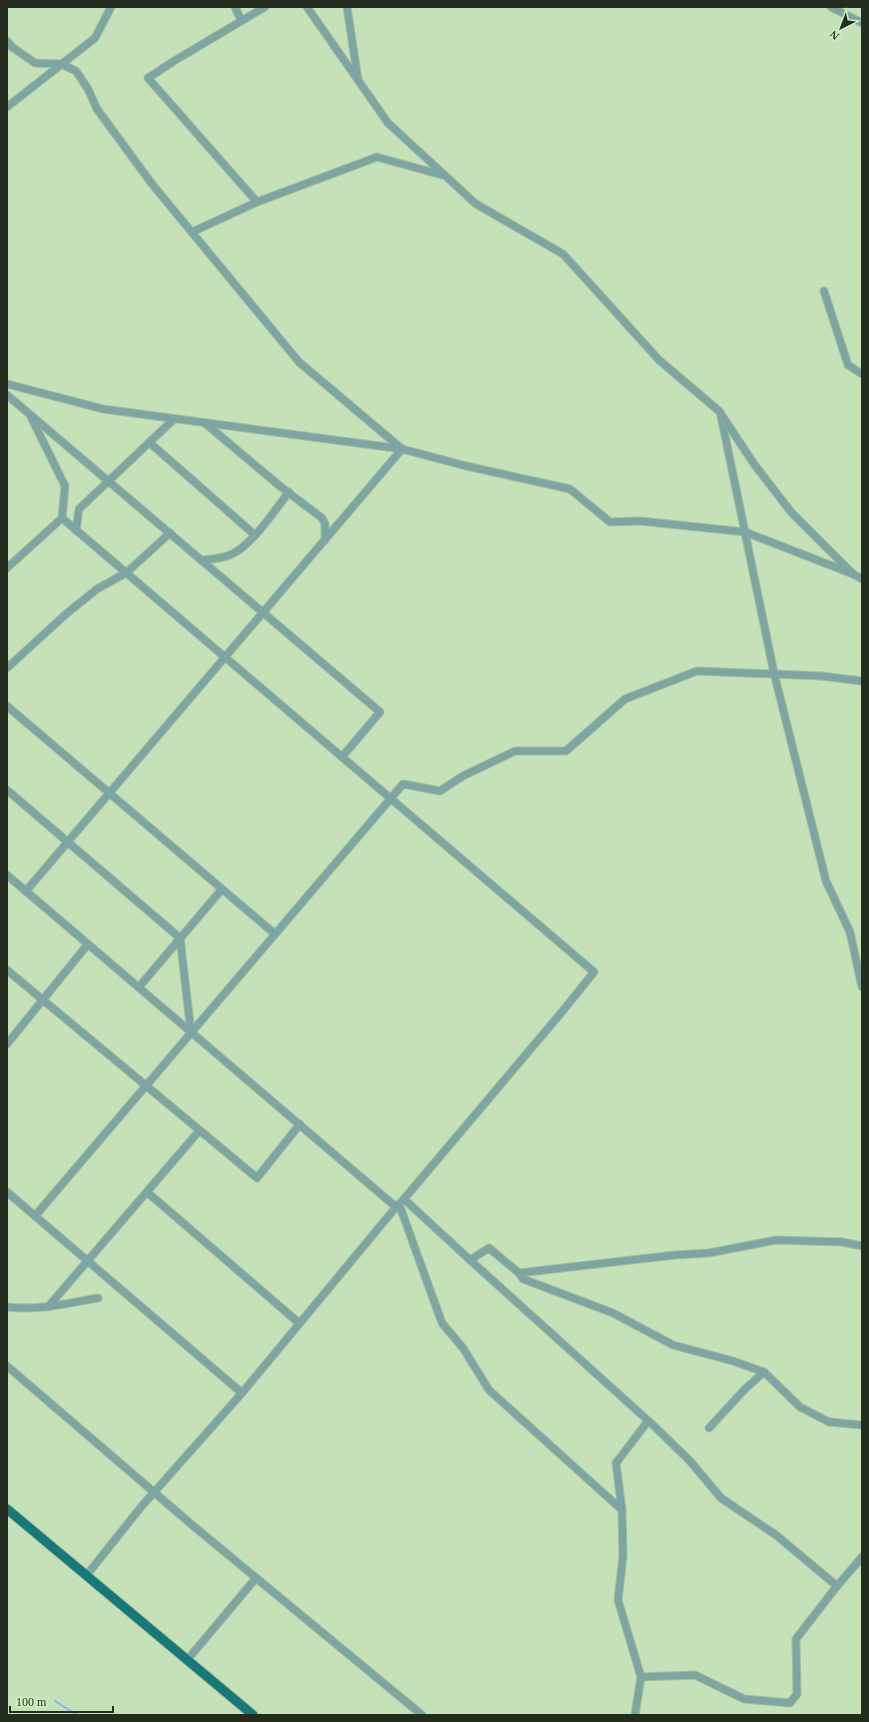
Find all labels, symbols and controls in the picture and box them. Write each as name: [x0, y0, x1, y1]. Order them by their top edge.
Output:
north arrow: [821, 8, 861, 48]
text: N: [827, 28, 841, 43]
scale bar: [10, 1688, 113, 1714]
text: 100 m: [16, 1695, 47, 1709]

